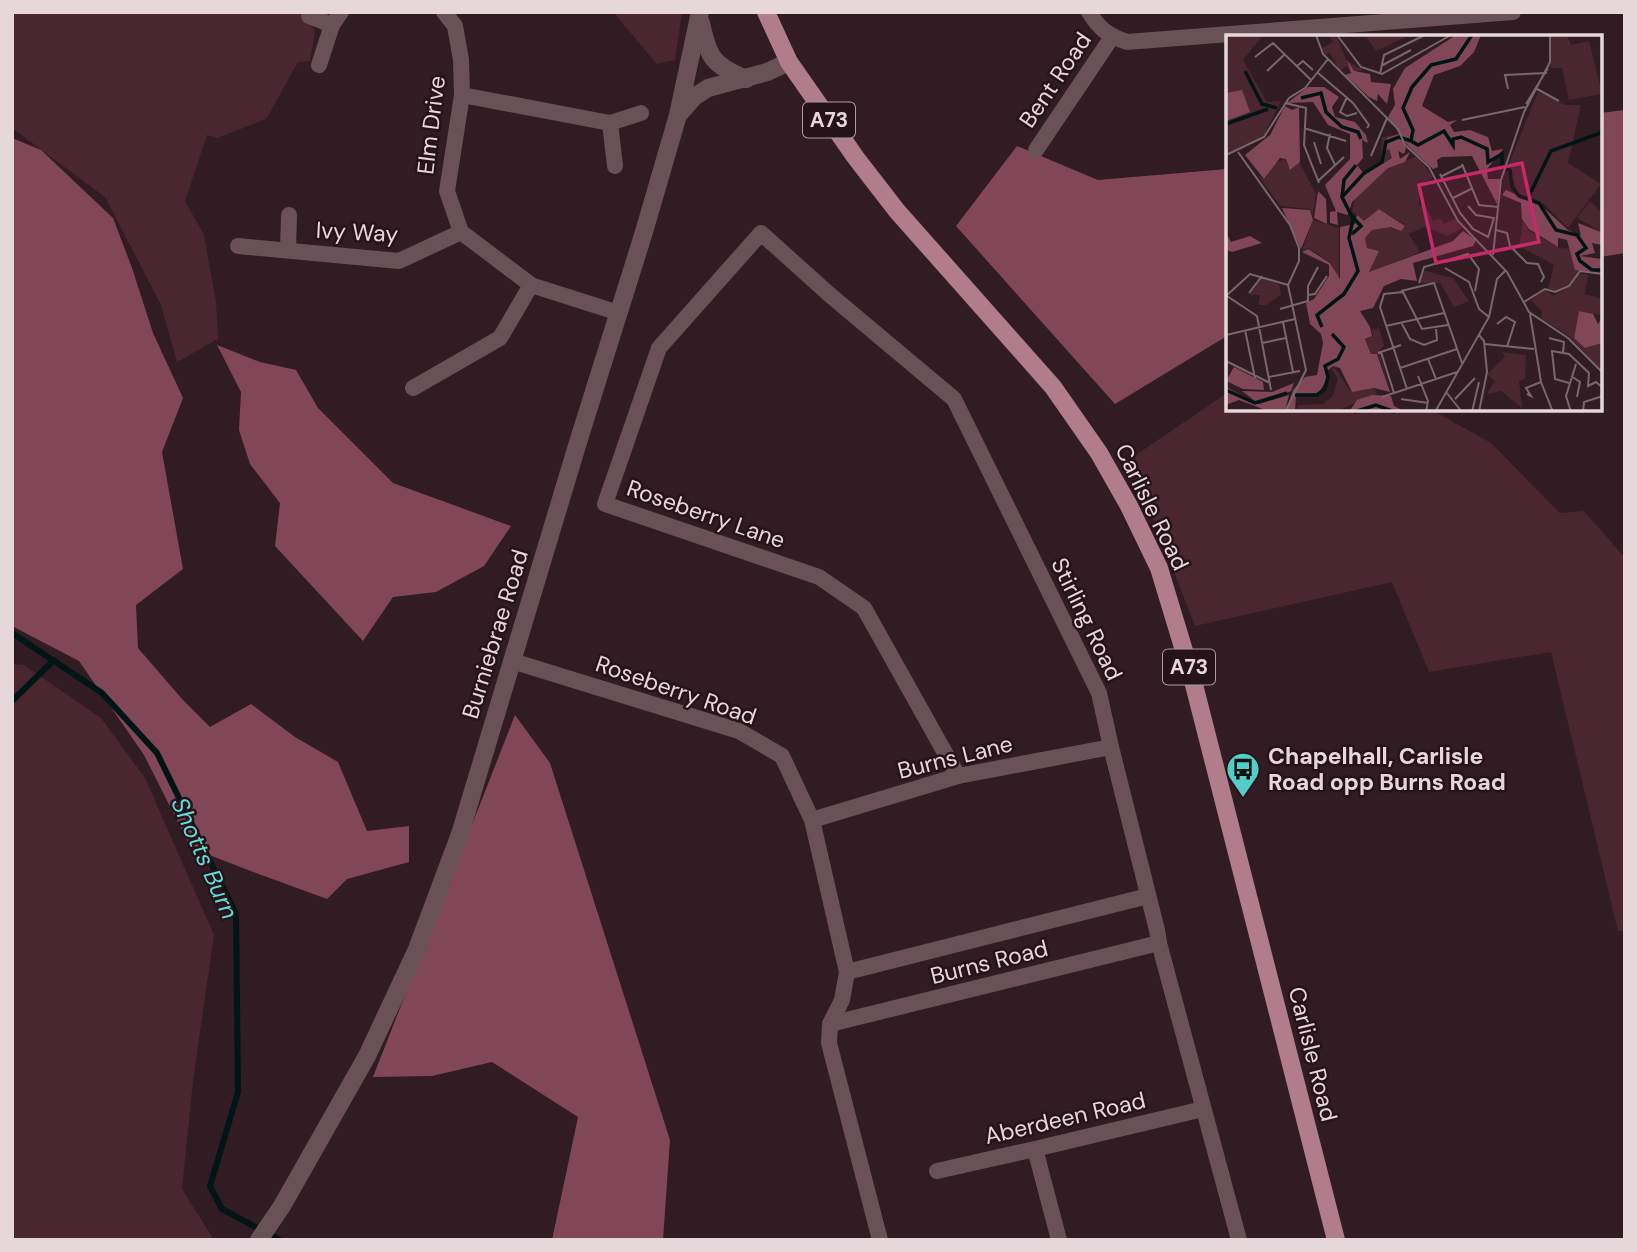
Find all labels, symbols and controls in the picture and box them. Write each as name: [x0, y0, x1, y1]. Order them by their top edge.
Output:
street label: Bent Road: [1012, 27, 1098, 133]
inset map: [1226, 35, 1602, 411]
street label: Elm Drive: [410, 74, 452, 176]
road number: A73: [803, 102, 855, 138]
street label: Ivy Way: [315, 215, 399, 249]
street label: Carlisle Road: [1108, 439, 1196, 575]
street label: Roseberry Lane: [623, 473, 789, 555]
street label: Burniebrae Road: [455, 546, 535, 722]
street label: Stirling Road: [1044, 553, 1130, 685]
street label: Roseberry Road: [592, 648, 760, 732]
road number: A73: [1163, 650, 1215, 684]
street label: Burns Lane: [894, 728, 1016, 786]
place label: Chapelhall, Carlisle Road opp Burns Road: [1268, 741, 1506, 797]
bus stop icon: Chapelhall, Carlisle Road opp Burns Road: [1224, 750, 1262, 799]
water label: Shotts Burn: [164, 792, 246, 924]
street label: Burns Road: [927, 933, 1051, 991]
street label: Carlisle Road: [1282, 984, 1344, 1124]
street label: Aberdeen Road: [982, 1085, 1148, 1151]

